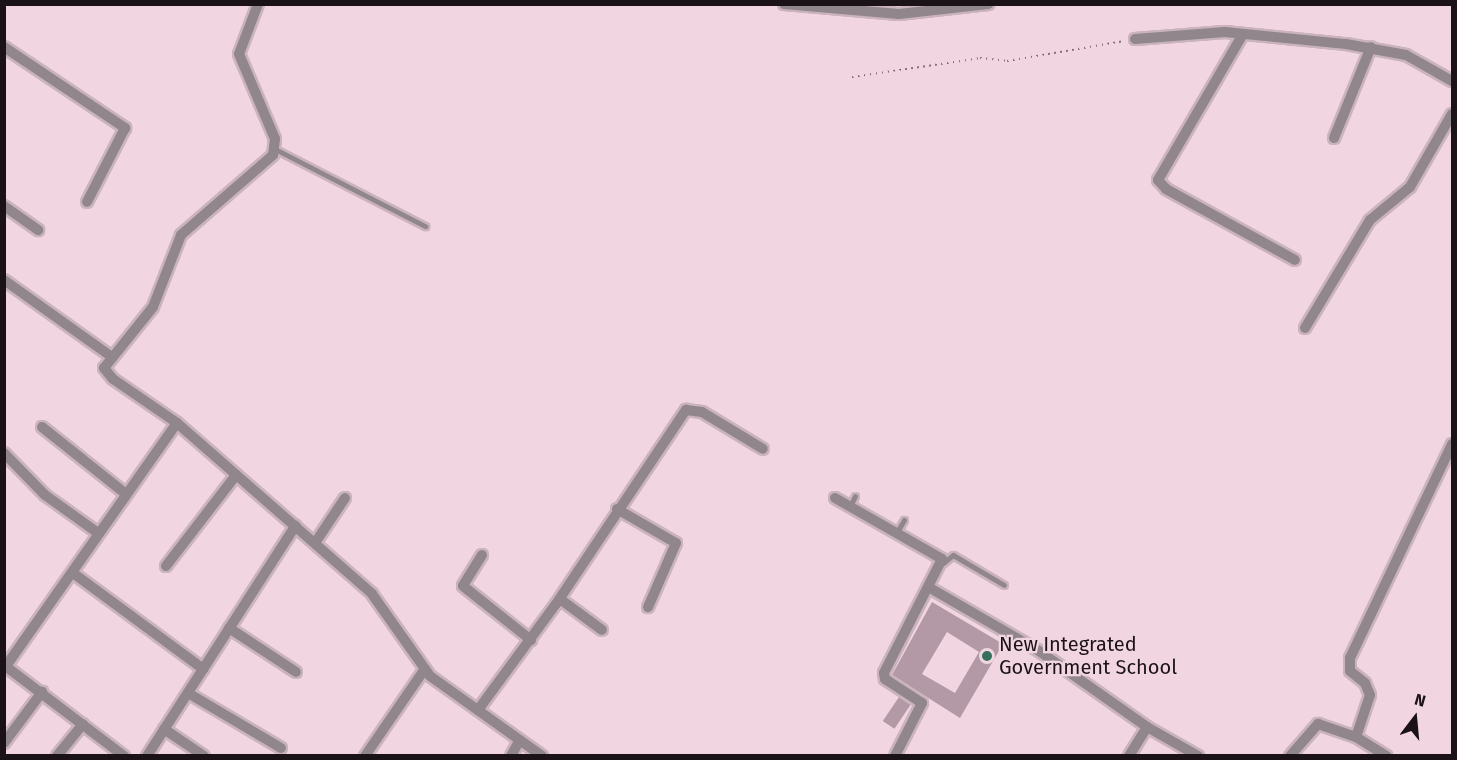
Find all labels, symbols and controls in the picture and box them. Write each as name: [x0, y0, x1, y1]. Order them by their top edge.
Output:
place label: New Integrated Government School: [999, 632, 1177, 679]
marker: New Integrated Government School: [980, 649, 994, 663]
north arrow: [1385, 688, 1445, 748]
text: N: [1412, 690, 1428, 711]

